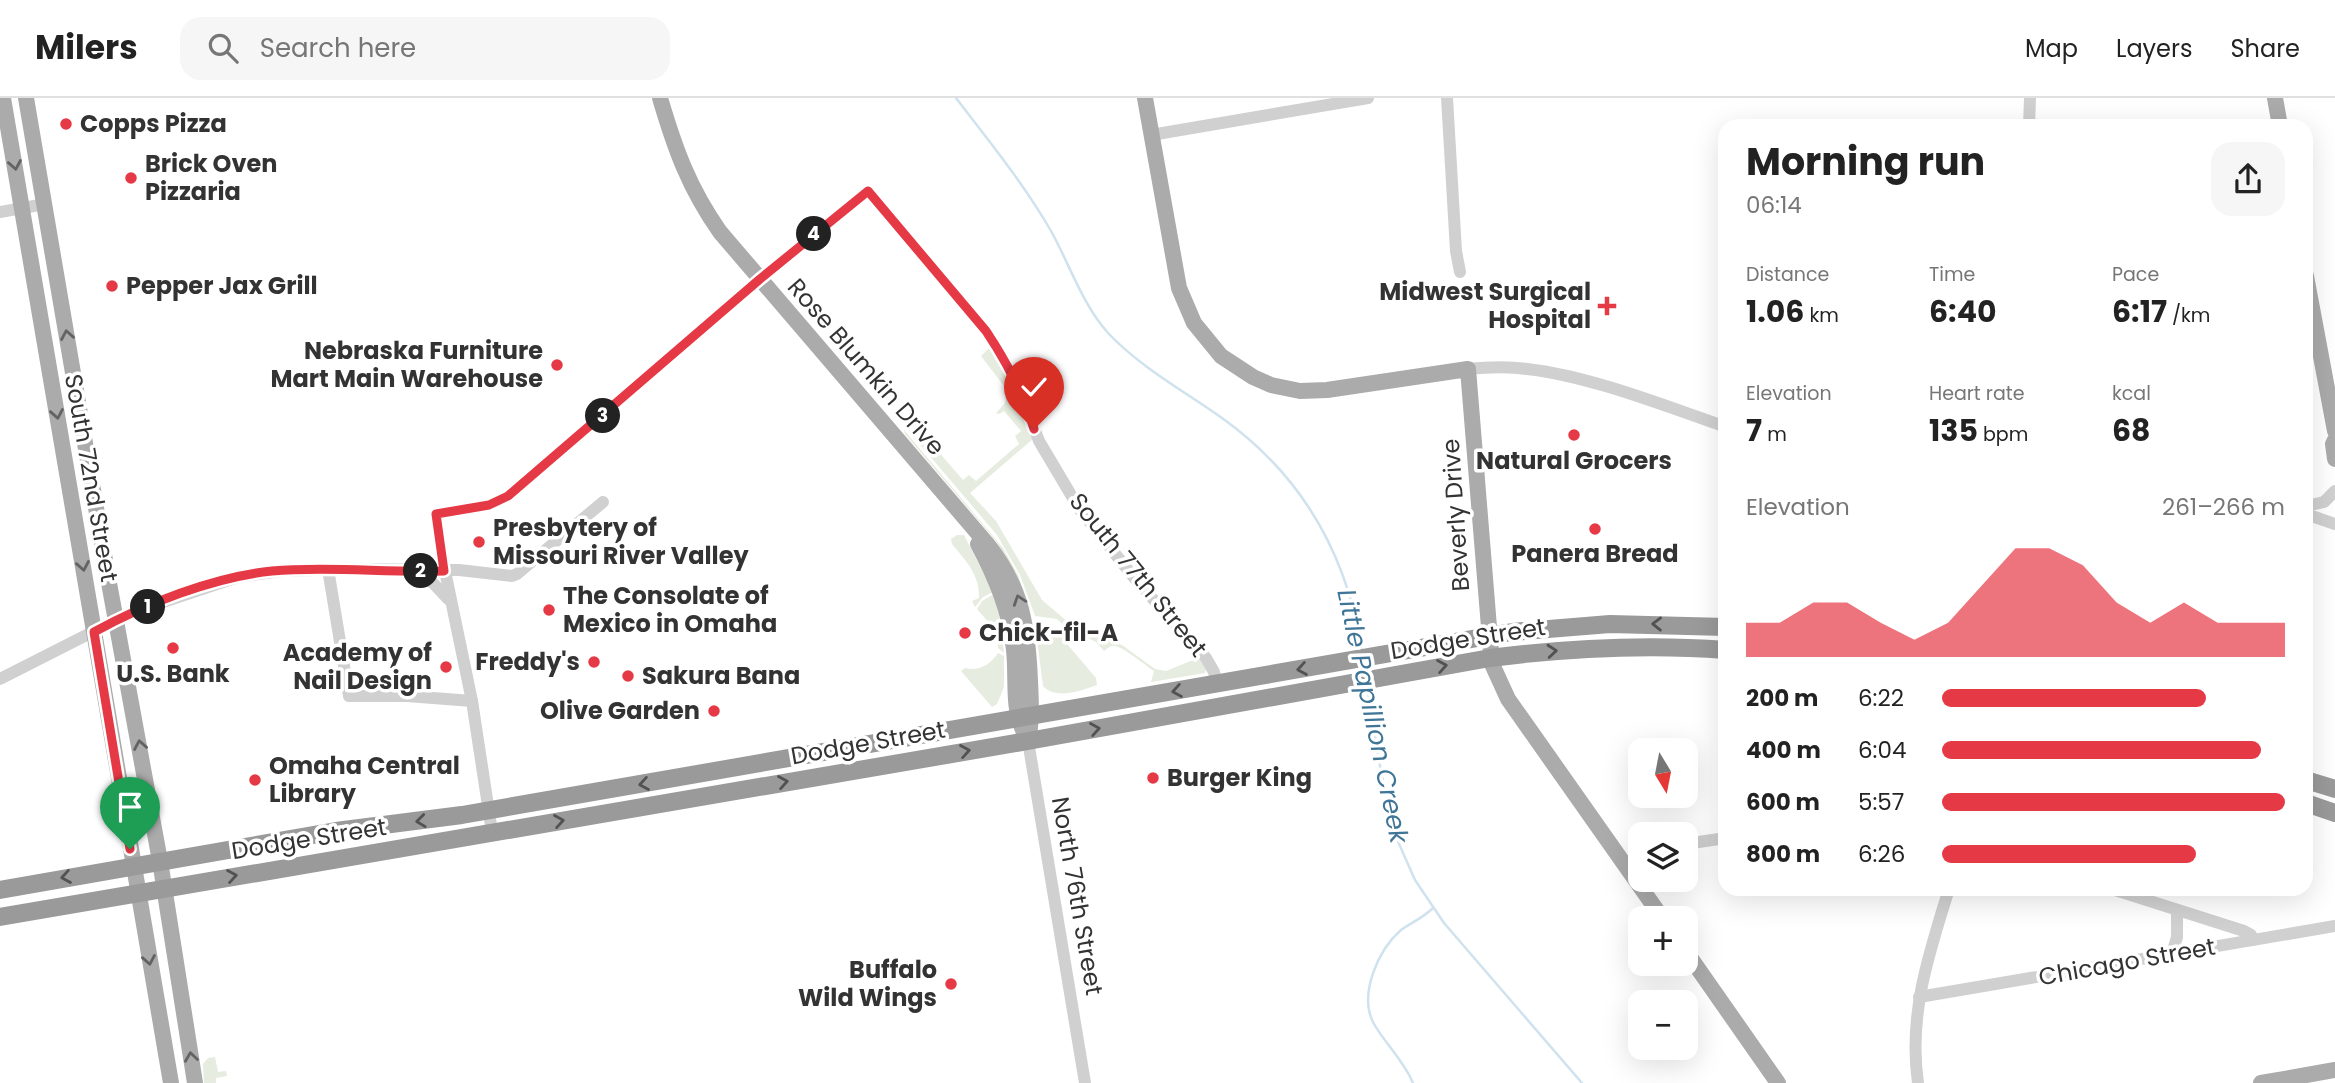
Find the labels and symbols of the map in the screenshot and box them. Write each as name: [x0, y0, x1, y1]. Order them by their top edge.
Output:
place label: Copps Pizza: [80, 107, 227, 140]
marker: Copps Pizza: [58, 116, 74, 132]
place label: Brick Oven Pizzaria: [145, 147, 277, 208]
one-way arrow: [7, 159, 22, 171]
marker: Brick Oven Pizzaria: [123, 170, 139, 186]
pin: 4: [796, 216, 832, 252]
place label: Pepper Jax Grill: [126, 269, 318, 302]
street label: Rose Blumkin Drive: [780, 271, 953, 462]
place label: Midwest Surgical Hospital: [1379, 275, 1591, 336]
marker: Pepper Jax Grill: [104, 278, 120, 294]
marker: Midwest Surgical Hospital: [1597, 296, 1617, 316]
one-way arrow: [60, 329, 75, 341]
place label: Nebraska Furniture Mart Main Warehouse: [270, 334, 543, 395]
marker: Nebraska Furniture Mart Main Warehouse: [549, 357, 565, 373]
pin: [1004, 357, 1064, 429]
street label: South 72nd Street: [57, 371, 126, 584]
pin: 3: [586, 398, 620, 434]
one-way arrow: [49, 408, 64, 420]
marker: Natural Grocers: [1566, 427, 1582, 443]
street label: Beverly Drive: [1434, 438, 1477, 592]
place label: Natural Grocers: [1476, 444, 1672, 477]
street label: South 77th Street: [1062, 486, 1215, 664]
place label: Presbytery of Missouri River Valley: [493, 511, 749, 572]
marker: Panera Bread: [1587, 521, 1603, 537]
marker: Presbytery of Missouri River Valley: [471, 534, 487, 550]
place label: Panera Bread: [1511, 537, 1679, 570]
pin: 2: [404, 554, 438, 588]
one-way arrow: [75, 560, 90, 572]
place label: The Consolate of Mexico in Omaha: [563, 579, 777, 640]
water label: Little Papillion Creek: [1328, 586, 1418, 848]
pin: 1: [130, 589, 166, 624]
one-way arrow: [1013, 594, 1027, 606]
marker: The Consolate of Mexico in Omaha: [541, 602, 557, 618]
street label: Dodge Street: [1388, 610, 1548, 667]
place label: Chick-fil-A: [979, 616, 1119, 649]
one-way arrow: [1651, 616, 1662, 632]
marker: Chick-fil-A: [957, 625, 973, 641]
place label: Academy of Nail Design: [283, 636, 432, 697]
marker: U.S. Bank: [165, 640, 181, 656]
one-way arrow: [1547, 644, 1558, 659]
place label: Freddy's: [475, 645, 580, 678]
marker: Freddy's: [586, 654, 602, 670]
place label: U.S. Bank: [116, 657, 230, 690]
marker: Academy of Nail Design: [438, 659, 454, 675]
place label: Sakura Bana: [642, 659, 800, 692]
one-way arrow: [1436, 660, 1448, 675]
one-way arrow: [1296, 661, 1308, 676]
marker: Sakura Bana: [620, 668, 636, 684]
one-way arrow: [1171, 683, 1183, 698]
place label: Olive Garden: [540, 694, 700, 727]
marker: Olive Garden: [706, 703, 722, 719]
street label: Dodge Street: [788, 713, 948, 772]
one-way arrow: [1089, 722, 1101, 737]
north arrow: [1628, 738, 1698, 808]
one-way arrow: [133, 739, 148, 751]
one-way arrow: [959, 744, 971, 759]
place label: Omaha Central Library: [269, 749, 460, 810]
place label: Burger King: [1167, 761, 1312, 794]
marker: Burger King: [1145, 770, 1161, 786]
marker: Omaha Central Library: [247, 772, 263, 788]
one-way arrow: [777, 775, 789, 790]
one-way arrow: [638, 776, 650, 791]
pin: [100, 777, 160, 849]
street label: North 76th Street: [1044, 794, 1111, 998]
street label: Dodge Street: [229, 810, 389, 867]
one-way arrow: [415, 813, 426, 828]
one-way arrow: [553, 814, 565, 829]
one-way arrow: [61, 869, 72, 884]
one-way arrow: [226, 869, 238, 884]
street label: Chicago Street: [2036, 930, 2218, 993]
place label: Buffalo Wild Wings: [798, 953, 937, 1014]
one-way arrow: [141, 954, 156, 966]
marker: Buffalo Wild Wings: [943, 976, 959, 992]
one-way arrow: [184, 1051, 199, 1062]

